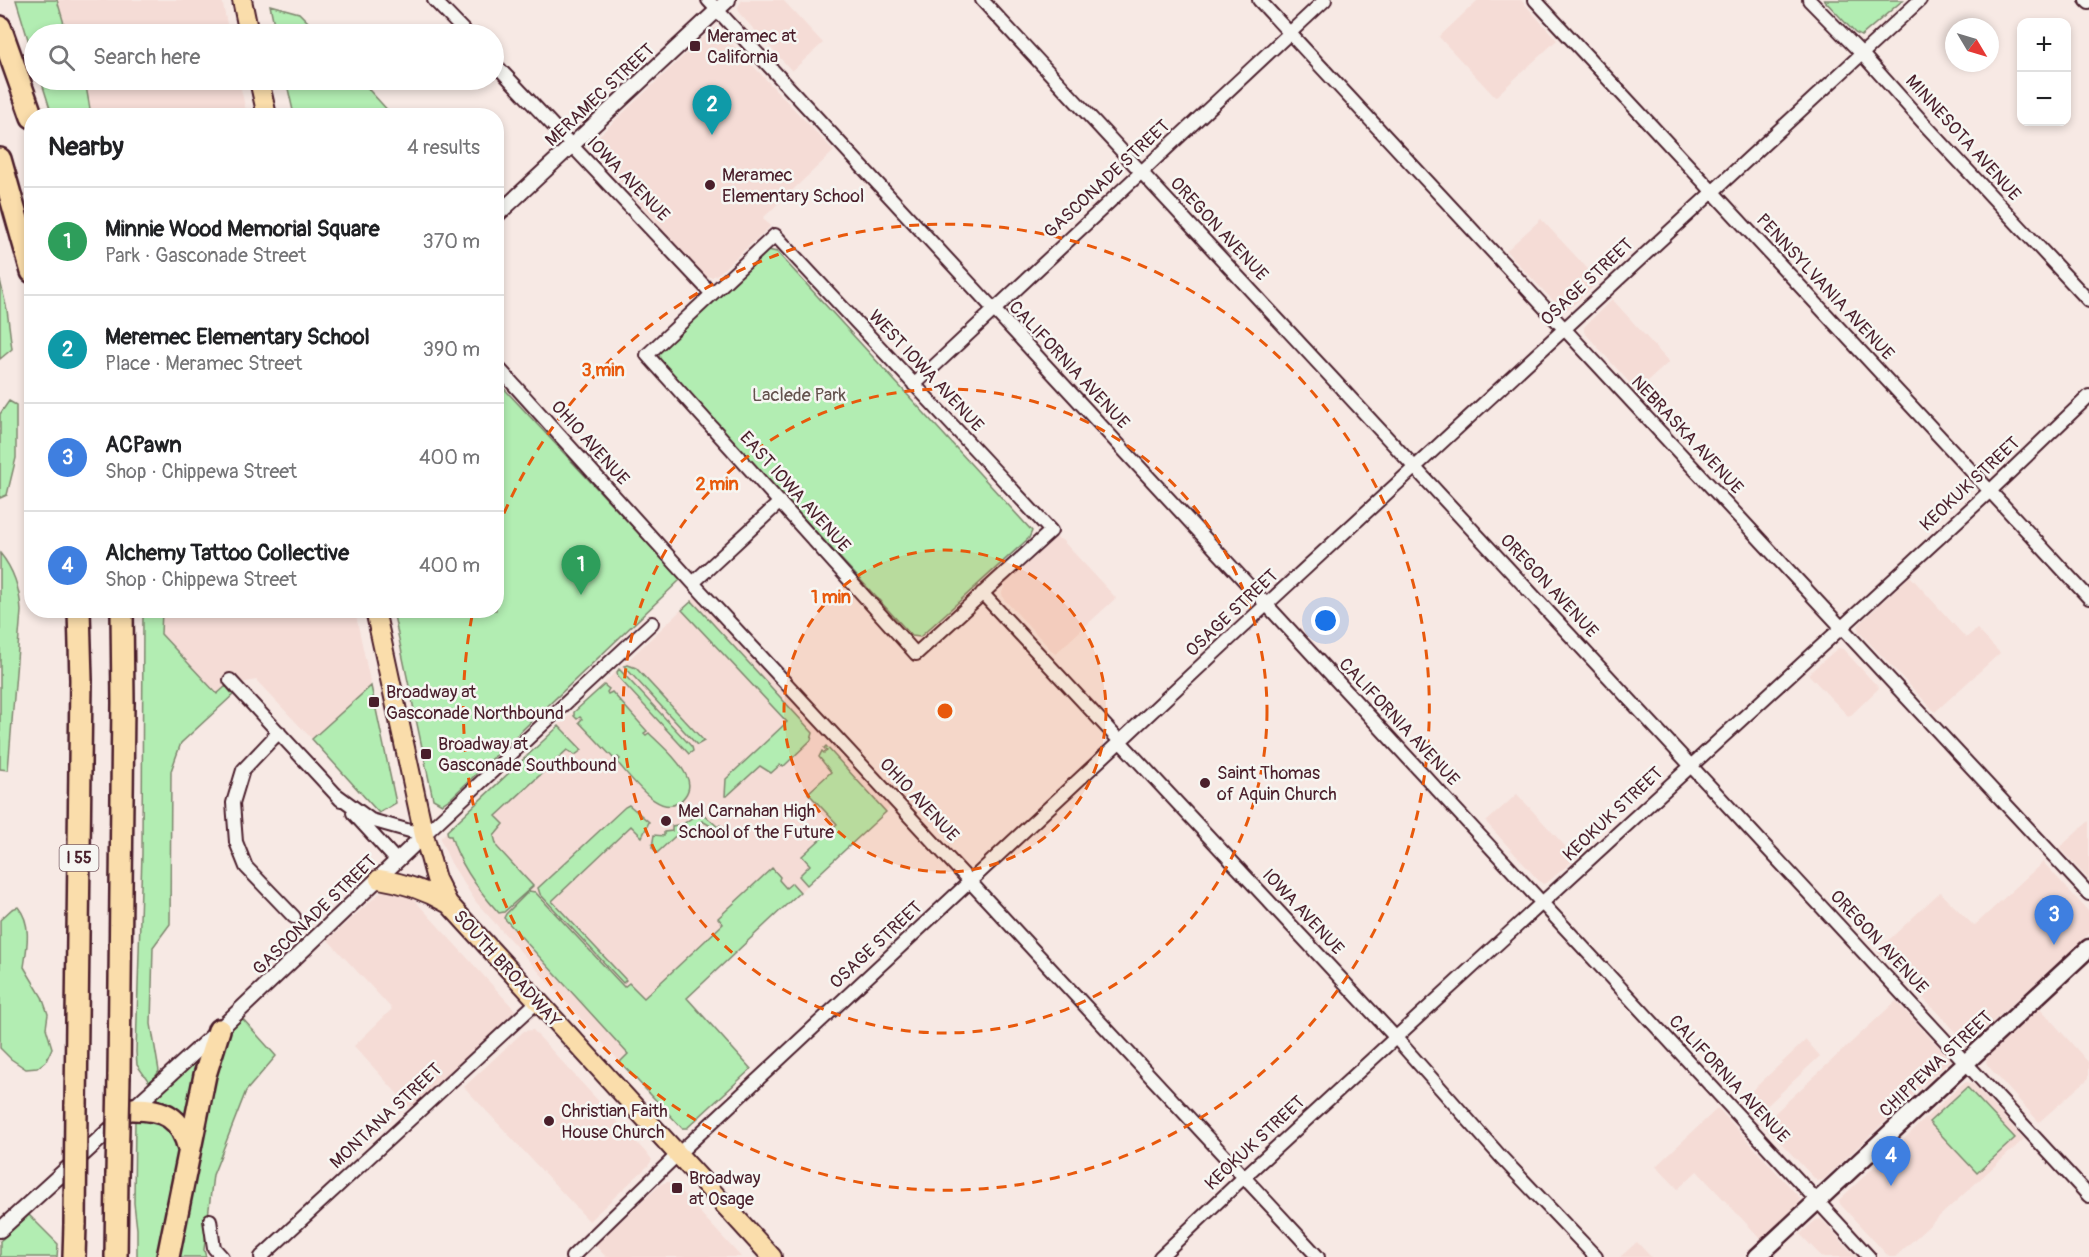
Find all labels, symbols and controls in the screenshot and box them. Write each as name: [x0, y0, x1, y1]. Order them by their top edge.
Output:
north arrow: [1945, 18, 1999, 72]
map controls: [2017, 18, 2071, 126]
button: +: [2017, 18, 2071, 72]
search box: [24, 24, 504, 90]
place label: Meramec at California: [707, 25, 797, 69]
street label: MERAMEC STREET: [540, 38, 660, 152]
marker: Meramec at California: [688, 39, 702, 53]
icon: search: [45, 41, 78, 74]
text: Search here: [93, 43, 200, 71]
street label: MINNESOTA AVENUE: [1900, 70, 2026, 206]
button: −: [2017, 72, 2071, 126]
pin: 2: [692, 86, 732, 135]
street label: GASCONADE STREET: [1039, 115, 1175, 243]
text: Nearby: [48, 131, 124, 163]
street label: IOWA AVENUE: [582, 132, 674, 226]
text: 4 results: [407, 135, 480, 160]
place label: Meramec Elementary School: [722, 164, 864, 208]
street label: OREGON AVENUE: [1165, 172, 1273, 286]
marker: Meramec Elementary School: [703, 178, 717, 192]
street label: PENNSYLVANIA AVENUE: [1751, 209, 1899, 365]
text: Minnie Wood Memorial Square: [105, 215, 379, 243]
text: 1: [64, 229, 71, 254]
text: 370 m: [423, 229, 480, 254]
street label: OSAGE STREET: [1536, 233, 1638, 331]
text: Park · Gasconade Street: [105, 243, 306, 268]
street label: CALIFORNIA AVENUE: [1004, 296, 1134, 434]
street label: WEST IOWA AVENUE: [863, 305, 989, 437]
text: Meremec Elementary School: [105, 323, 370, 351]
text: 2: [62, 337, 73, 362]
text: 390 m: [423, 337, 480, 362]
text: Place · Meramec Street: [105, 351, 302, 376]
text: 3 min: [581, 359, 625, 382]
street label: NEBRASKA AVENUE: [1626, 371, 1748, 499]
park label: Laclede Park: [752, 384, 847, 407]
street label: OHIO AVENUE: [546, 396, 634, 490]
street label: EAST IOWA AVENUE: [735, 427, 855, 557]
text: ACPawn: [105, 431, 182, 459]
street label: KEOKUK STREET: [1915, 432, 2025, 536]
text: 3: [62, 445, 73, 470]
text: 400 m: [419, 445, 480, 470]
text: Shop · Chippewa Street: [105, 459, 297, 484]
text: 2 min: [695, 473, 739, 496]
street label: OREGON AVENUE: [1495, 529, 1603, 643]
text: Alchemy Tattoo Collective: [105, 539, 349, 567]
pin: 1: [562, 546, 600, 595]
text: 4: [62, 553, 73, 578]
text: 400 m: [419, 553, 480, 578]
street label: OSAGE STREET: [1181, 564, 1283, 662]
text: Shop · Chippewa Street: [105, 567, 297, 592]
text: 1 min: [811, 586, 851, 609]
your location: [1311, 606, 1340, 635]
street label: CALIFORNIA AVENUE: [1334, 653, 1464, 791]
place label: Broadway at Gasconade Northbound: [386, 681, 564, 725]
marker: Broadway at Gasconade Northbound: [367, 695, 381, 709]
centre of rings: [935, 701, 955, 721]
place label: Broadway at Gasconade Southbound: [438, 733, 617, 777]
marker: Broadway at Gasconade Southbound: [419, 747, 433, 761]
street label: OHIO AVENUE: [874, 753, 964, 847]
place label: Saint Thomas of Aquin Church: [1217, 762, 1337, 806]
street label: KEOKUK STREET: [1558, 762, 1668, 866]
marker: Saint Thomas of Aquin Church: [1198, 776, 1212, 790]
place label: Mel Carnahan High School of the Future: [678, 800, 834, 844]
marker: Mel Carnahan High School of the Future: [659, 814, 673, 828]
road number: I 55: [60, 845, 98, 871]
street label: GASCONADE STREET: [248, 850, 382, 980]
street label: IOWA AVENUE: [1257, 864, 1349, 960]
street label: OREGON AVENUE: [1825, 885, 1933, 999]
street label: OSAGE STREET: [825, 896, 927, 994]
pin: 3: [2034, 896, 2074, 945]
street label: SOUTH BROADWAY: [448, 905, 566, 1033]
street label: CHIPPEWA STREET: [1875, 1006, 1997, 1122]
street label: CALIFORNIA AVENUE: [1664, 1010, 1794, 1148]
street label: MONTANA STREET: [325, 1058, 447, 1174]
street label: KEOKUK STREET: [1200, 1091, 1310, 1195]
place label: Christian Faith House Church: [561, 1100, 668, 1144]
marker: Christian Faith House Church: [542, 1114, 556, 1128]
pin: 4: [1872, 1136, 1910, 1186]
place label: Broadway at Osage: [689, 1167, 761, 1211]
marker: Broadway at Osage: [670, 1181, 684, 1195]

